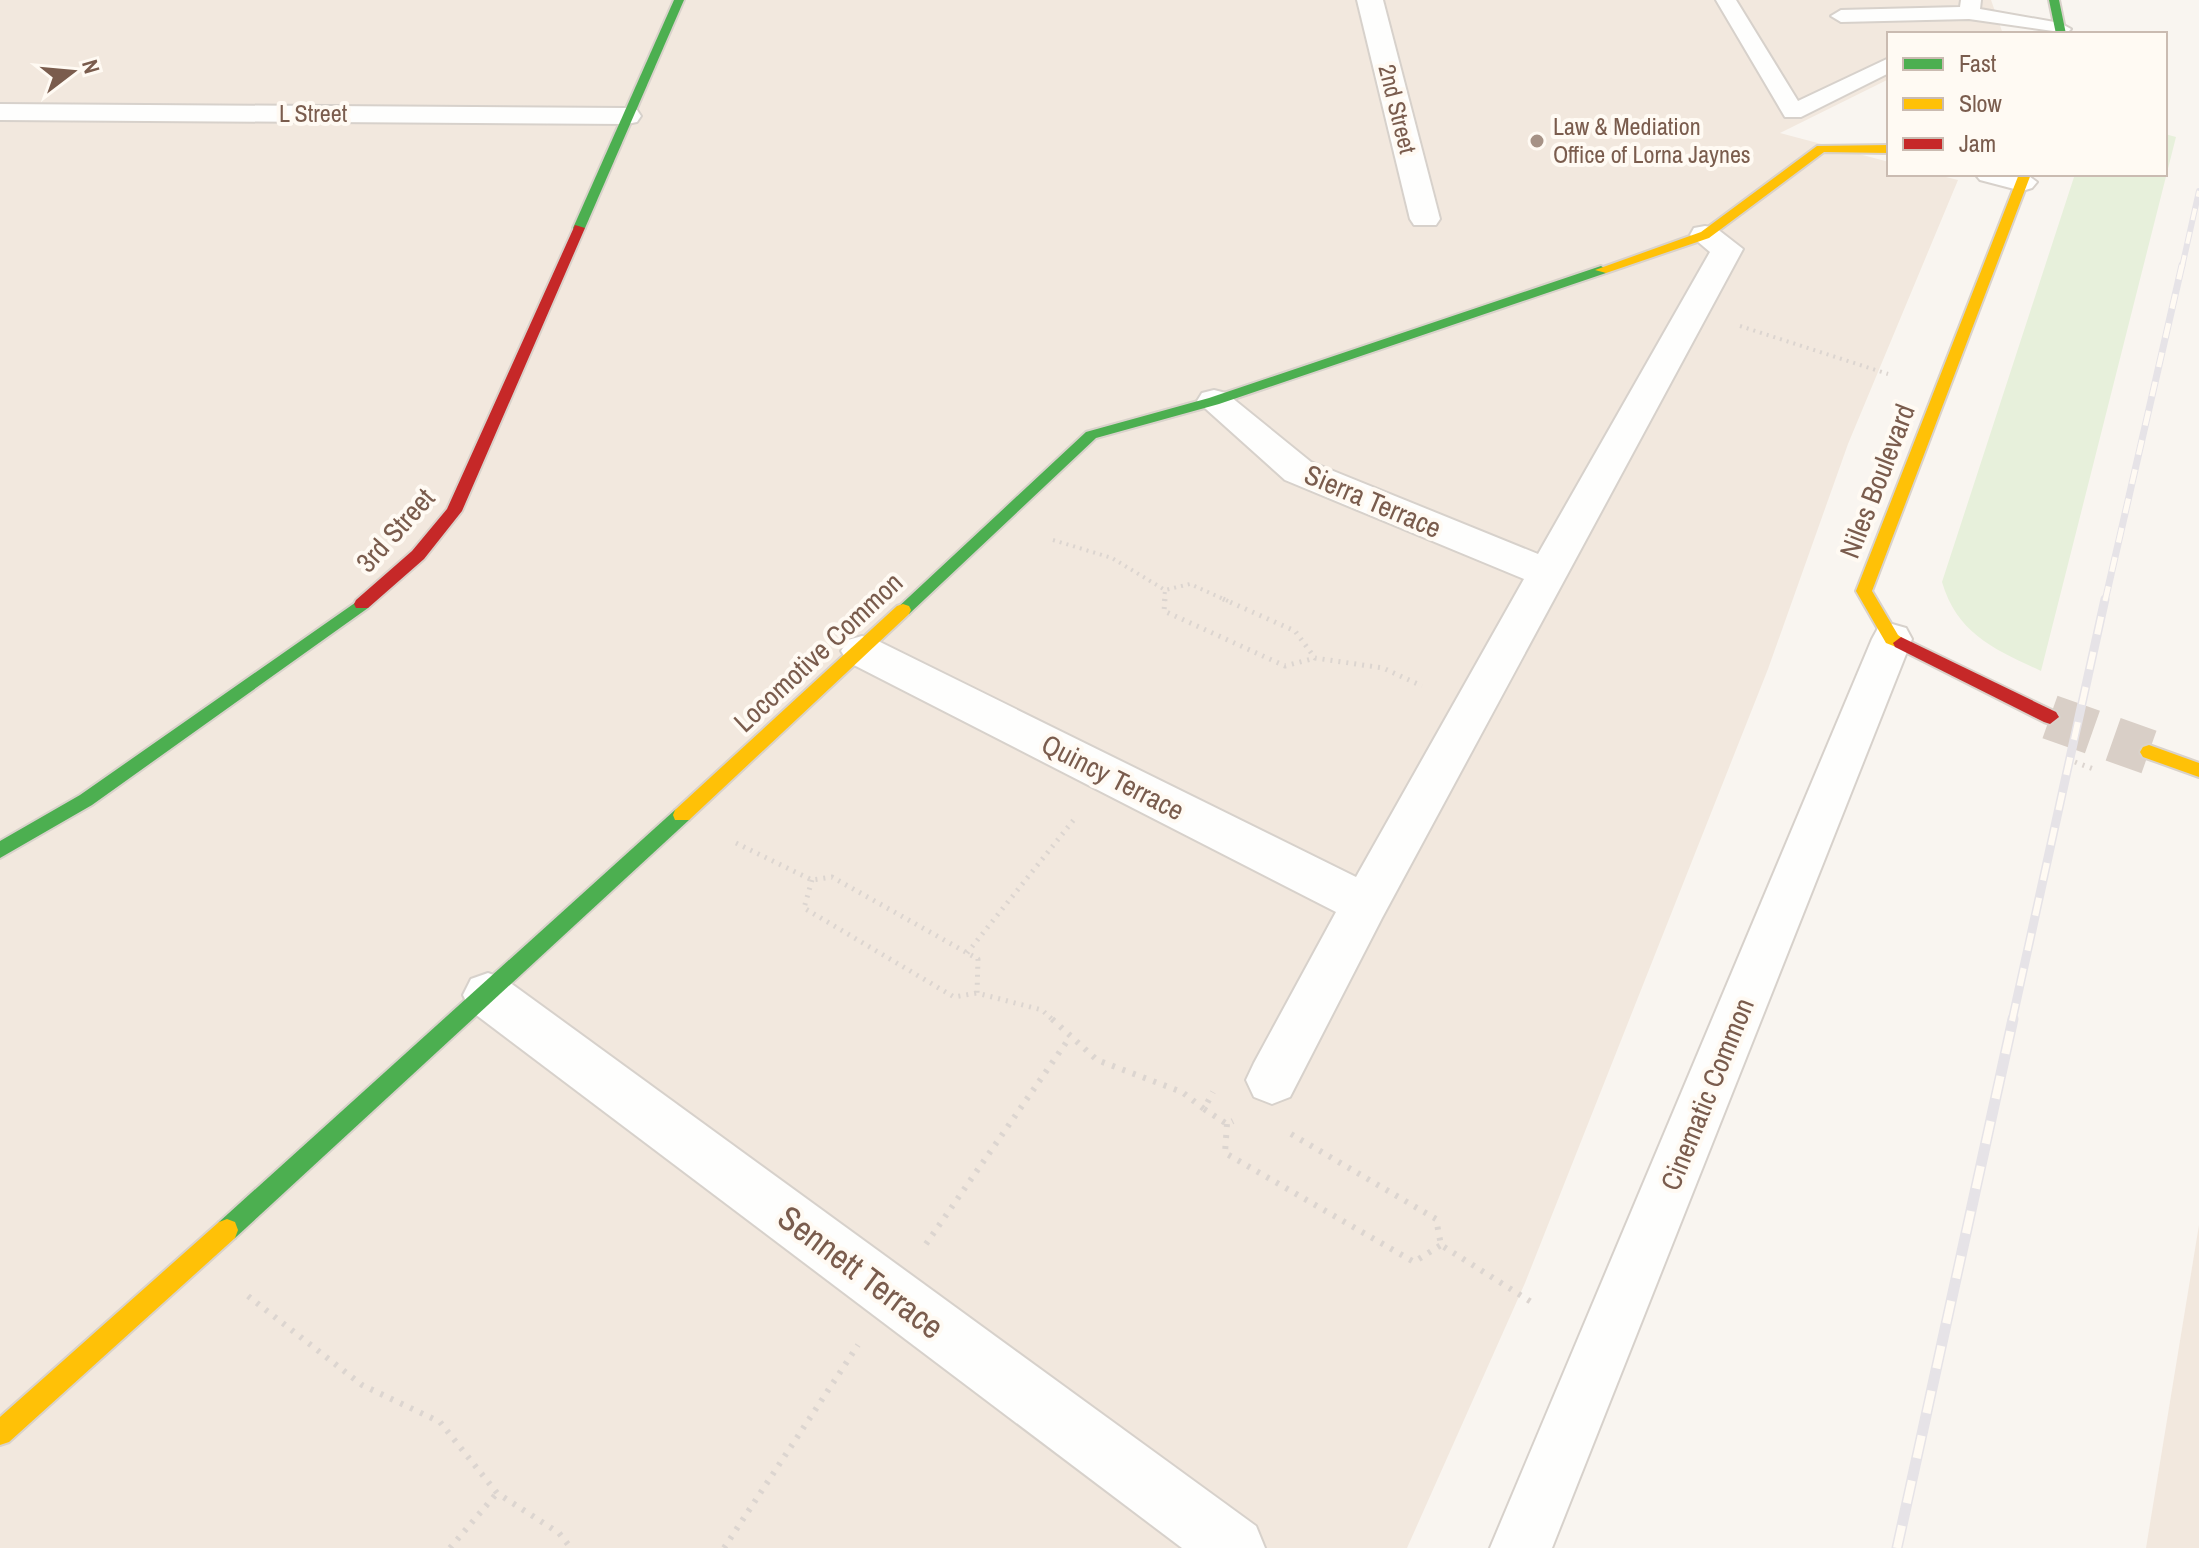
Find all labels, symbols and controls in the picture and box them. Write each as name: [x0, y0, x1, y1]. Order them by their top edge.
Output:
north arrow: [32, 32, 112, 112]
legend: [1887, 32, 2167, 176]
text: Fast: [1959, 47, 1997, 79]
text: N: [75, 56, 107, 77]
street label: 2nd Street: [1371, 61, 1425, 157]
text: Slow: [1959, 87, 2002, 119]
street label: L Street: [279, 97, 348, 129]
place label: Law & Mediation Office of Lorna Jaynes: [1553, 110, 1751, 170]
text: Jam: [1959, 127, 1996, 159]
marker: Law & Mediation Office of Lorna Jaynes: [1528, 132, 1546, 150]
street label: Niles Boulevard: [1830, 399, 1924, 563]
street label: Sierra Terrace: [1299, 455, 1447, 547]
street label: 3rd Street: [347, 480, 443, 580]
street label: Locomotive Common: [725, 564, 911, 740]
street label: Quincy Terrace: [1035, 725, 1191, 829]
street label: Cinematic Common: [1651, 992, 1763, 1196]
street label: Sennett Terrace: [769, 1195, 953, 1349]

